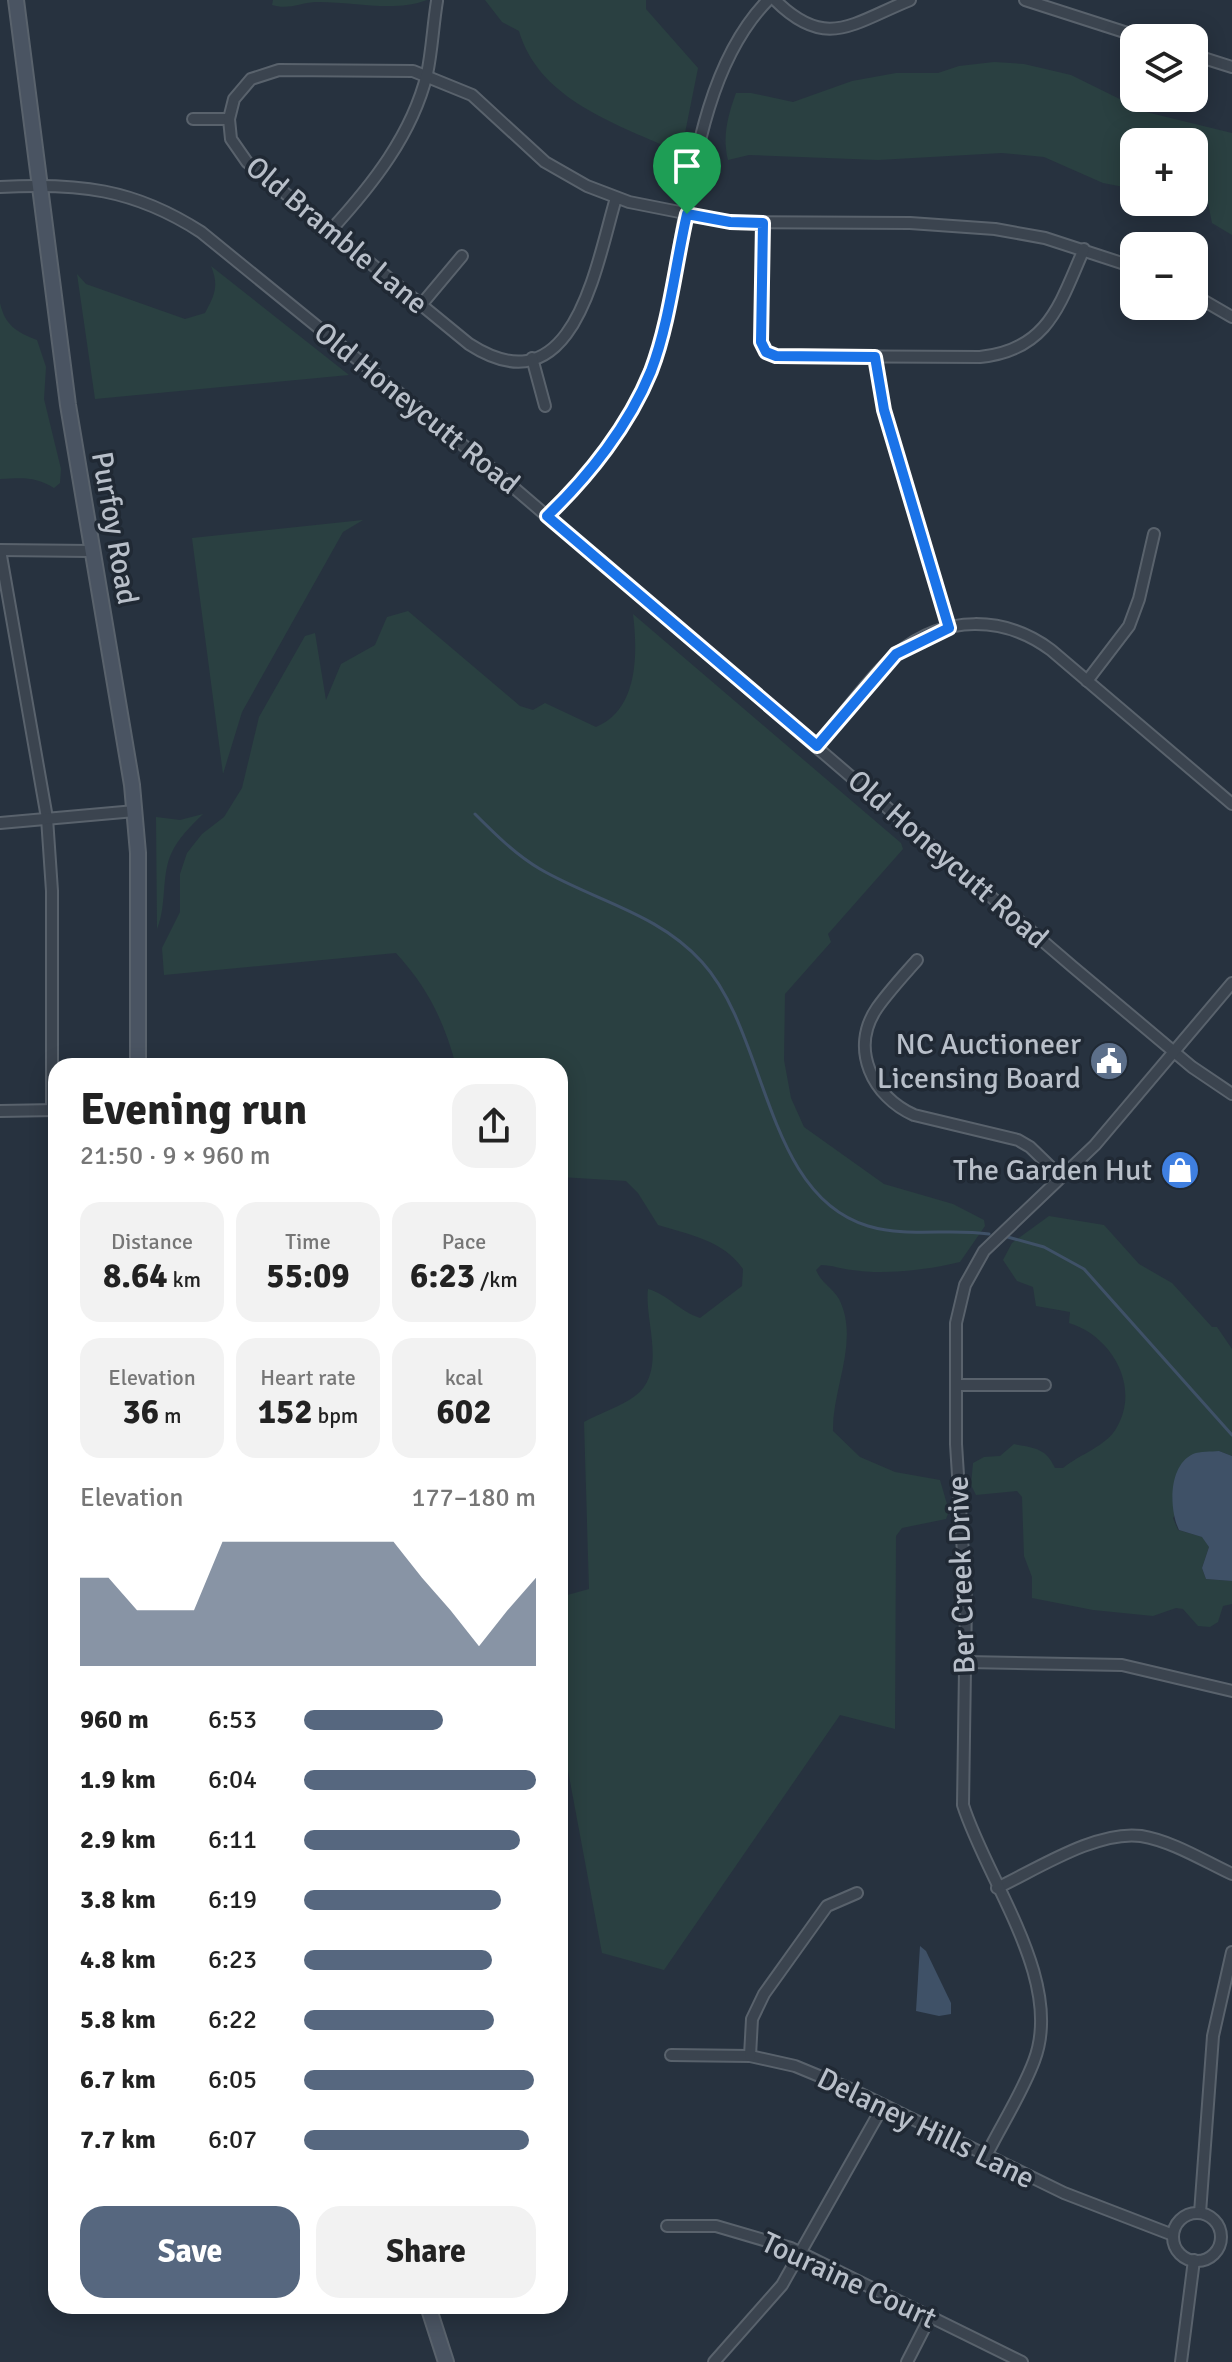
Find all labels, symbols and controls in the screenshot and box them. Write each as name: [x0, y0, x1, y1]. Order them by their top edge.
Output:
map controls: [1120, 24, 1208, 320]
button: layers: [1120, 24, 1208, 112]
button: +: [1120, 128, 1208, 216]
pin: [653, 132, 721, 214]
icon: arrive: [665, 144, 709, 188]
street label: Old Bramble Lane: [238, 148, 435, 322]
button: −: [1120, 232, 1208, 320]
street label: Old Honeycutt Road: [306, 314, 527, 503]
street label: Purfoy Road: [83, 449, 146, 607]
street label: Old Honeycutt Road: [840, 762, 1056, 957]
place label: NC Auctioneer Licensing Board: [877, 1026, 1081, 1097]
public building icon: NC Auctioneer Licensing Board: [1088, 1040, 1130, 1082]
text: Evening run: [80, 1083, 307, 1137]
button: share: [452, 1084, 536, 1168]
text: 21:50 · 9 × 960 m: [80, 1140, 271, 1172]
shop icon: The Garden Hut: [1159, 1149, 1201, 1191]
place label: The Garden Hut: [953, 1152, 1152, 1189]
text: Distance: [111, 1228, 193, 1255]
text: Time: [285, 1228, 331, 1255]
text: Pace: [442, 1228, 486, 1255]
text: 8.64: [103, 1255, 168, 1297]
text: 55:09: [266, 1255, 350, 1297]
text: 6:23: [410, 1255, 475, 1297]
text: km: [168, 1266, 201, 1293]
text: /km: [475, 1266, 518, 1293]
text: Elevation: [108, 1364, 196, 1391]
text: Heart rate: [260, 1364, 356, 1391]
text: kcal: [445, 1364, 483, 1391]
text: 36: [122, 1391, 159, 1433]
text: 152: [258, 1391, 313, 1433]
text: 602: [436, 1391, 492, 1433]
text: m: [159, 1402, 182, 1429]
text: bpm: [313, 1402, 358, 1429]
street label: Ber Creek Drive: [940, 1475, 983, 1675]
text: Elevation: [80, 1482, 184, 1514]
text: 177–180 m: [412, 1482, 536, 1514]
text: 960 m: [80, 1704, 149, 1736]
text: 6:53: [208, 1704, 257, 1736]
text: 1.9 km: [80, 1764, 156, 1796]
text: 6:04: [208, 1764, 257, 1796]
text: 2.9 km: [80, 1824, 156, 1856]
text: 6:11: [208, 1824, 257, 1856]
text: 3.8 km: [80, 1884, 156, 1916]
text: 6:19: [208, 1884, 257, 1916]
text: 4.8 km: [80, 1944, 156, 1976]
text: 6:23: [208, 1944, 257, 1976]
text: 5.8 km: [80, 2004, 156, 2036]
text: 6:22: [208, 2004, 257, 2036]
street label: Delaney Hills Lane: [811, 2060, 1041, 2197]
text: 6.7 km: [80, 2064, 156, 2096]
text: 6:05: [208, 2064, 257, 2096]
text: 7.7 km: [80, 2124, 156, 2156]
text: 6:07: [208, 2124, 257, 2156]
button: Save: [80, 2206, 300, 2298]
button: Share: [316, 2206, 536, 2298]
street label: Touraine Court: [756, 2224, 942, 2337]

